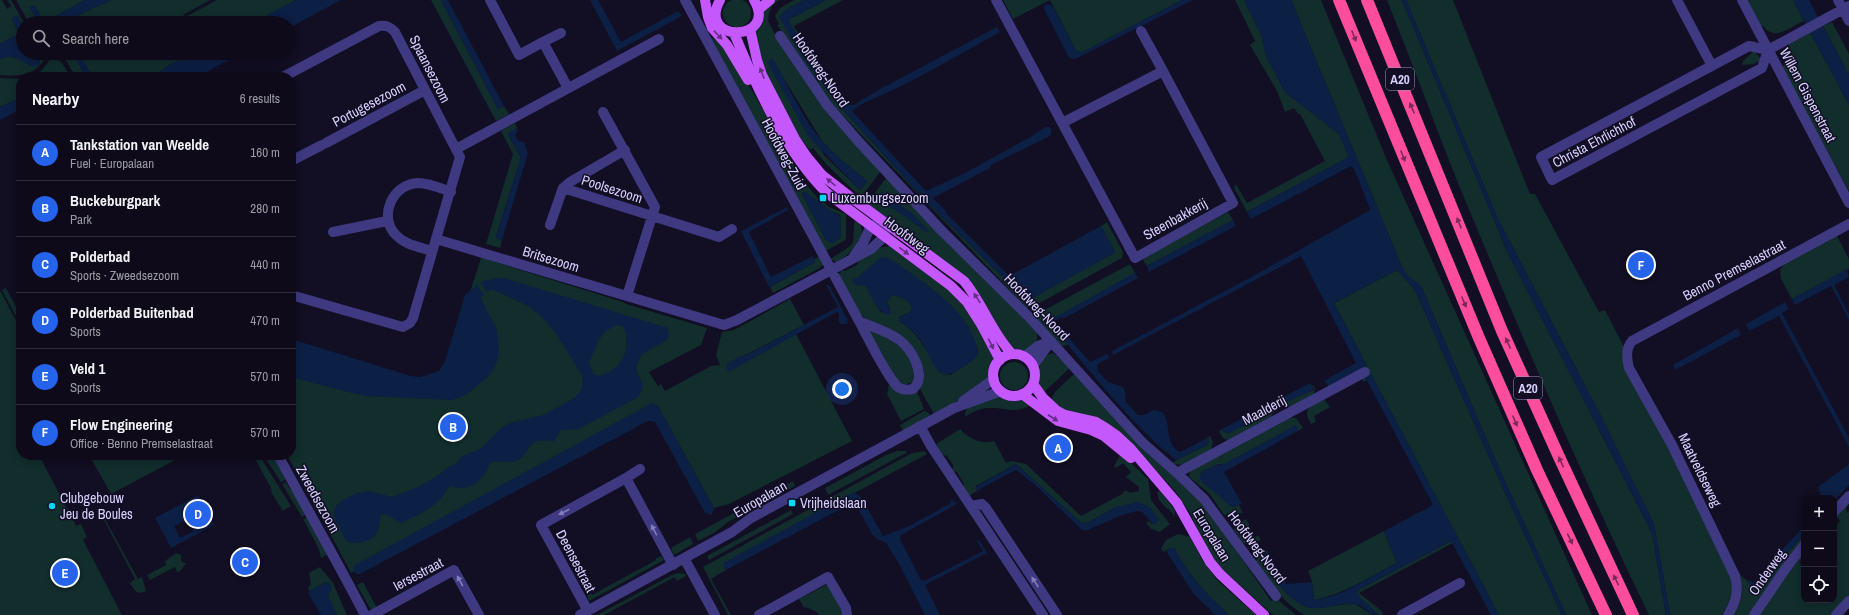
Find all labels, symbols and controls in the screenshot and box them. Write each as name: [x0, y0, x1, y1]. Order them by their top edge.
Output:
search box: [16, 16, 296, 60]
icon: search: [30, 27, 52, 49]
text: Search here: [62, 28, 129, 49]
street label: Hoofdweg-Noord: [789, 29, 853, 111]
one-way arrow: [714, 30, 723, 41]
one-way arrow: [1351, 31, 1357, 42]
street label: Spaansezoom: [405, 32, 455, 106]
street label: Willem Gispenstraat: [1776, 45, 1840, 145]
one-way arrow: [758, 67, 764, 79]
road number: A20: [1386, 68, 1414, 90]
street label: Portugesezoom: [329, 77, 409, 131]
text: Nearby: [32, 87, 79, 110]
text: 6 results: [240, 90, 280, 107]
one-way arrow: [1409, 102, 1415, 114]
street label: Christa Ehrlichhof: [1549, 112, 1639, 172]
street label: Hoofdweg-Zuid: [758, 115, 810, 193]
text: Tankstation van Weelde: [70, 134, 209, 155]
text: A: [41, 144, 49, 161]
text: 160 m: [250, 144, 280, 161]
one-way arrow: [1401, 151, 1407, 163]
text: Fuel · Europalaan: [70, 155, 154, 172]
street label: Poolsezoom: [579, 171, 645, 207]
one-way arrow: [826, 177, 837, 186]
place label: Luxemburgsezoom: [831, 189, 929, 207]
text: Buckeburgpark: [70, 190, 160, 211]
marker: Luxemburgsezoom: [818, 193, 828, 203]
street label: Steenbakkerij: [1140, 194, 1210, 244]
text: B: [41, 200, 49, 217]
text: 280 m: [250, 200, 280, 217]
text: Park: [70, 211, 92, 228]
street label: Hoofdweg: [881, 212, 934, 258]
one-way arrow: [1456, 216, 1462, 228]
street label: Benno Premselastraat: [1680, 235, 1788, 305]
street label: Britsezoom: [521, 242, 581, 276]
text: Polderbad: [70, 246, 130, 267]
one-way arrow: [899, 247, 910, 255]
pin: F: [1628, 250, 1654, 280]
text: C: [41, 256, 49, 273]
text: 440 m: [250, 256, 280, 273]
text: Sports · Zweedsezoom: [70, 267, 179, 284]
street label: Hoofdweg-Noord: [1000, 270, 1074, 344]
one-way arrow: [973, 292, 980, 304]
one-way arrow: [1462, 296, 1468, 308]
text: Polderbad Buitenbad: [70, 302, 194, 323]
text: D: [41, 312, 49, 329]
text: 470 m: [250, 312, 280, 329]
text: Sports: [70, 323, 101, 340]
one-way arrow: [1505, 338, 1511, 349]
one-way arrow: [988, 339, 995, 350]
text: Veld 1: [70, 358, 105, 379]
text: E: [41, 368, 49, 385]
text: 570 m: [250, 368, 280, 385]
road number: A20: [1514, 377, 1542, 399]
text: Sports: [70, 379, 101, 396]
your location: [832, 379, 852, 399]
street label: Maalderij: [1239, 391, 1289, 429]
pin: B: [440, 412, 466, 442]
text: Flow Engineering: [70, 414, 173, 435]
one-way arrow: [1048, 414, 1058, 422]
one-way arrow: [1513, 416, 1519, 428]
text: F: [42, 424, 48, 441]
text: 570 m: [250, 424, 280, 441]
street label: Maatveldseweg: [1674, 430, 1726, 510]
pin: A: [1045, 433, 1071, 463]
text: Office · Benno Premselastraat: [70, 435, 213, 452]
one-way arrow: [1558, 456, 1564, 468]
street label: Zweedsezoom: [292, 462, 344, 536]
street label: Europalaan: [730, 477, 790, 521]
place label: Clubgebouw Jeu de Boules: [60, 489, 133, 523]
place label: Vrijheidslaan: [800, 494, 867, 512]
map controls: [1801, 495, 1837, 603]
button: +: [1801, 495, 1837, 531]
marker: Vrijheidslaan: [787, 498, 797, 508]
pin: D: [185, 499, 211, 529]
marker: Clubgebouw Jeu de Boules: [47, 501, 57, 511]
street label: Europalaan: [1189, 505, 1235, 565]
street label: Hoofdweg-Noord: [1224, 507, 1290, 587]
one-way arrow: [558, 509, 570, 516]
one-way arrow: [651, 524, 658, 536]
street label: Deensestraat: [552, 527, 600, 595]
button: −: [1801, 531, 1837, 567]
one-way arrow: [1567, 534, 1573, 545]
street label: Onderweg: [1744, 545, 1790, 599]
pin: C: [232, 547, 258, 577]
street label: Iersestraat: [390, 553, 446, 595]
pin: E: [52, 558, 78, 588]
button: locate: [1801, 567, 1837, 603]
one-way arrow: [1613, 574, 1619, 586]
one-way arrow: [456, 575, 463, 587]
one-way arrow: [1031, 577, 1039, 588]

